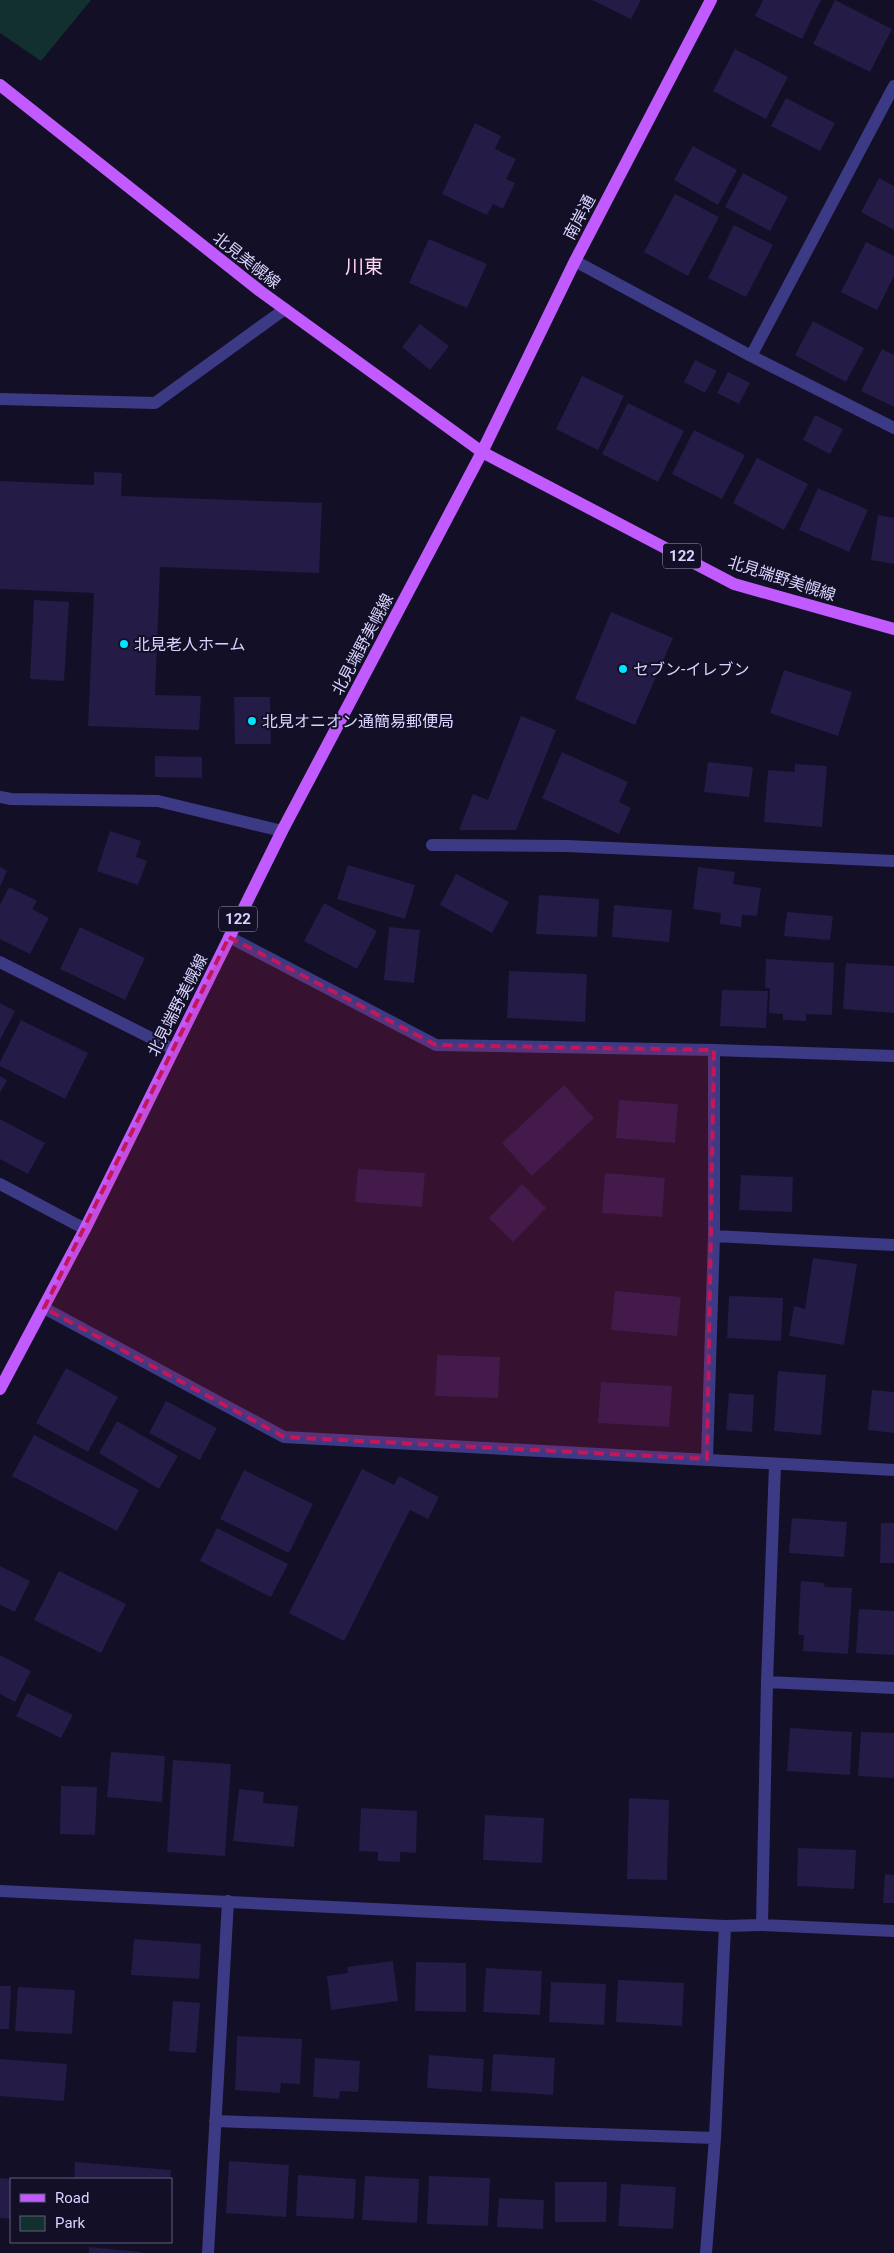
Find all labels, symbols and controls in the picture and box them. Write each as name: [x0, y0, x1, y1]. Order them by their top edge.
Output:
street label: 南岸通: [560, 192, 599, 243]
street label: 北見美幌線: [209, 228, 284, 293]
district label: 川東: [345, 255, 383, 278]
road number: 122: [663, 544, 701, 568]
street label: 北見端野美幌線: [726, 552, 838, 605]
street label: 北見端野美幌線: [328, 590, 397, 698]
place label: 北見老人ホーム: [134, 635, 246, 654]
marker: 北見老人ホーム: [118, 638, 130, 650]
place label: セブン-イレブン: [633, 660, 749, 679]
marker: セブン-イレブン: [617, 663, 629, 675]
place label: 北見オニオン通簡易郵便局: [262, 712, 454, 731]
marker: 北見オニオン通簡易郵便局: [246, 715, 258, 727]
road number: 122: [219, 906, 257, 932]
street label: 北見端野美幌線: [144, 951, 211, 1059]
legend: [10, 2178, 172, 2243]
text: Road: [55, 2189, 89, 2207]
text: Park: [55, 2214, 86, 2232]

